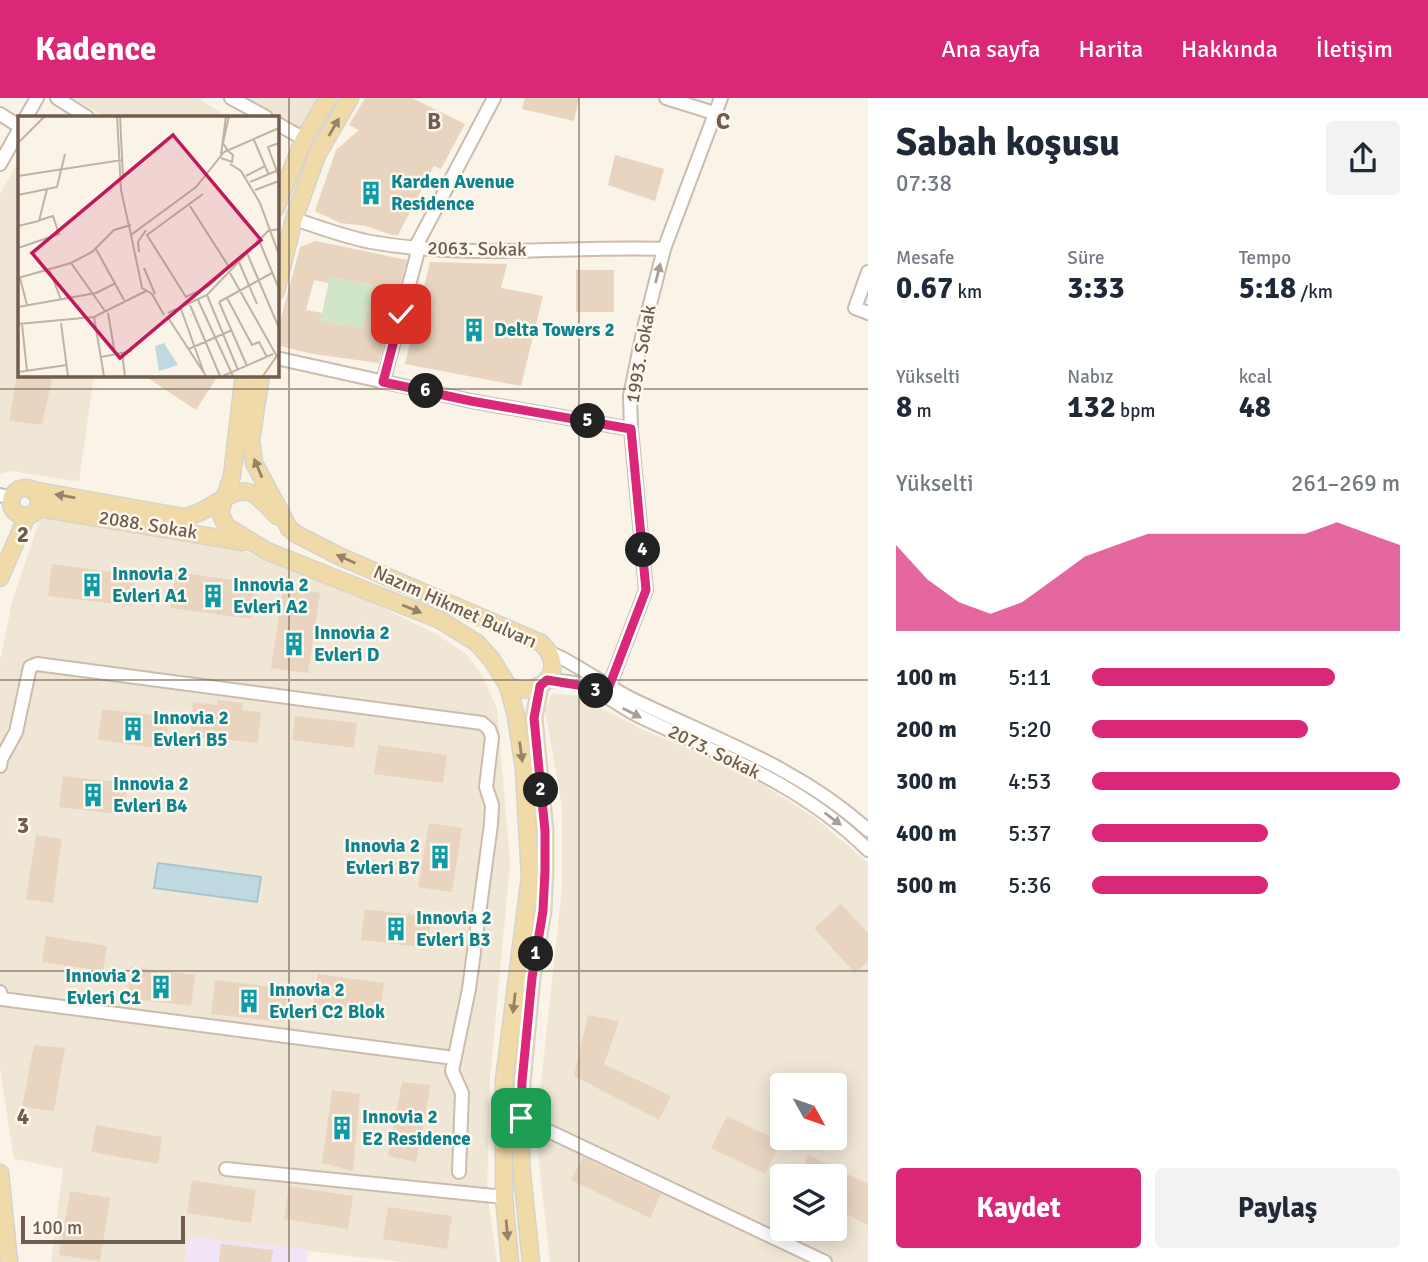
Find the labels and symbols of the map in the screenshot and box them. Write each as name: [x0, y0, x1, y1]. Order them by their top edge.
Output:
text: B: [427, 107, 441, 136]
text: C: [716, 107, 730, 136]
inset map: [18, 116, 278, 376]
one-way arrow: [328, 117, 340, 136]
place label: Karden Avenue Residence: [391, 170, 514, 216]
building icon: Karden Avenue Residence: [357, 179, 385, 207]
street label: 2063. Sokak: [427, 236, 527, 262]
one-way arrow: [653, 261, 664, 283]
pin: [371, 284, 431, 344]
street label: 1993. Sokak: [621, 303, 662, 405]
building icon: Delta Towers 2: [460, 316, 488, 344]
place label: Delta Towers 2: [494, 318, 615, 342]
pin: 6: [408, 374, 444, 408]
pin: 5: [570, 404, 606, 438]
one-way arrow: [252, 458, 264, 478]
one-way arrow: [54, 490, 76, 501]
street label: 2088. Sokak: [97, 505, 199, 545]
text: 2: [17, 520, 29, 549]
pin: 4: [626, 532, 660, 568]
one-way arrow: [336, 553, 357, 564]
street label: Nazım Hikmet Bulvarı: [370, 560, 540, 654]
place label: Innovia 2 Evleri A1: [112, 562, 188, 608]
building icon: Innovia 2 Evleri A1: [78, 571, 106, 599]
place label: Innovia 2 Evleri A2: [233, 573, 309, 619]
building icon: Innovia 2 Evleri A2: [199, 582, 227, 610]
one-way arrow: [401, 603, 422, 614]
place label: Innovia 2 Evleri D: [314, 621, 390, 667]
building icon: Innovia 2 Evleri D: [280, 630, 308, 658]
pin: 3: [578, 674, 614, 708]
place label: Innovia 2 Evleri B5: [153, 706, 229, 752]
one-way arrow: [622, 707, 642, 718]
building icon: Innovia 2 Evleri B5: [119, 715, 147, 743]
street label: 2073. Sokak: [664, 719, 764, 785]
one-way arrow: [516, 742, 527, 764]
place label: Innovia 2 Evleri B4: [113, 772, 189, 818]
pin: 2: [524, 772, 558, 808]
building icon: Innovia 2 Evleri B4: [79, 781, 107, 809]
text: 3: [17, 811, 29, 840]
one-way arrow: [824, 812, 842, 826]
place label: Innovia 2 Evleri B7: [344, 834, 420, 880]
building icon: Innovia 2 Evleri B7: [426, 843, 454, 871]
place label: Innovia 2 Evleri B3: [416, 906, 492, 952]
building icon: Innovia 2 Evleri B3: [382, 915, 410, 943]
pin: 1: [518, 936, 554, 972]
place label: Innovia 2 Evleri C1: [65, 964, 141, 1010]
building icon: Innovia 2 Evleri C1: [147, 973, 175, 1001]
place label: Innovia 2 Evleri C2 Blok: [269, 978, 385, 1024]
building icon: Innovia 2 Evleri C2 Blok: [235, 987, 263, 1015]
one-way arrow: [509, 992, 520, 1014]
north arrow: [770, 1073, 847, 1150]
pin: [491, 1088, 551, 1148]
text: 4: [17, 1102, 29, 1131]
place label: Innovia 2 E2 Residence: [362, 1105, 471, 1151]
building icon: Innovia 2 E2 Residence: [328, 1114, 356, 1142]
scale bar: [21, 1213, 186, 1245]
one-way arrow: [502, 1219, 513, 1241]

